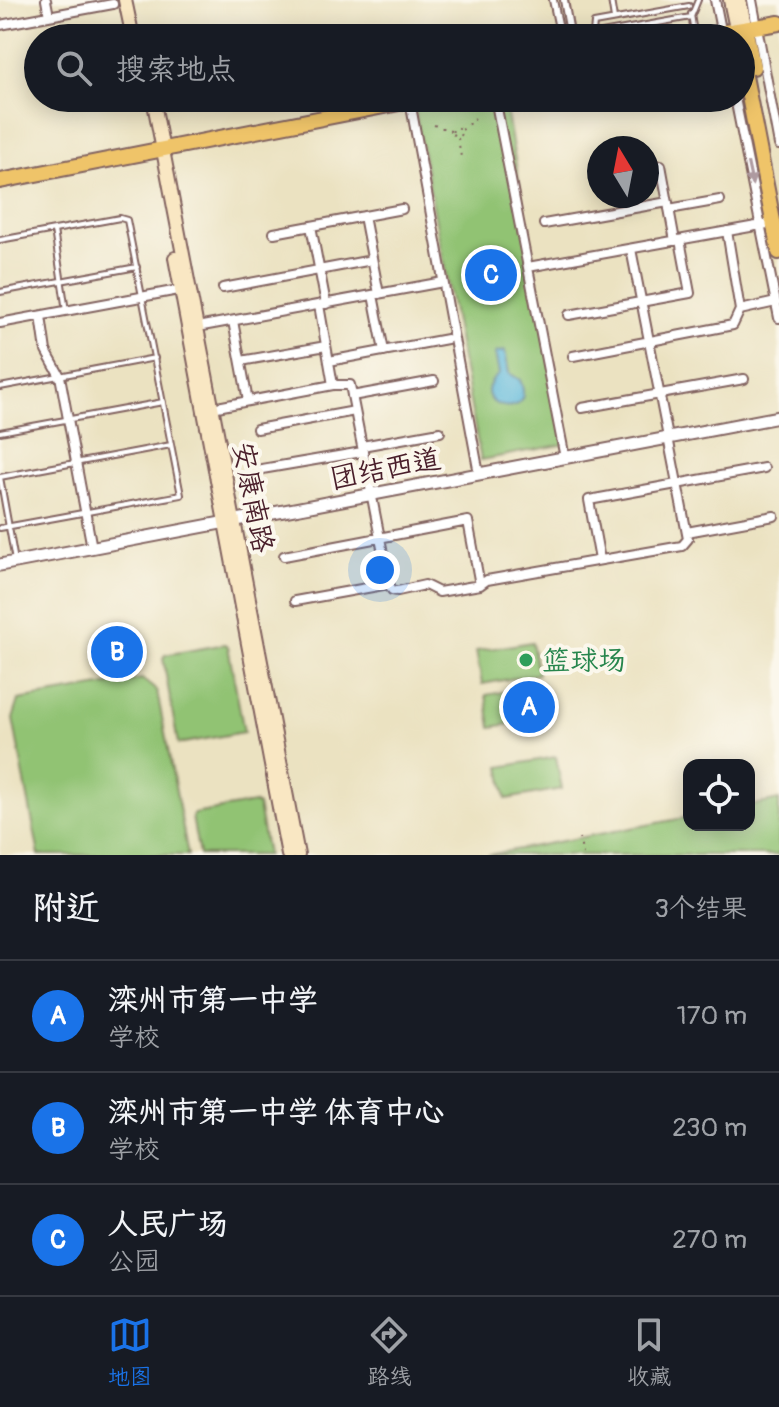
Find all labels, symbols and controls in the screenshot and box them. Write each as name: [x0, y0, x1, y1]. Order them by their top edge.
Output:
search box: [24, 24, 755, 112]
icon: search: [52, 46, 96, 90]
text: 搜索地点: [116, 51, 236, 88]
north arrow: [587, 136, 659, 208]
one-way arrow: [745, 162, 757, 187]
pin: C: [465, 245, 517, 305]
street label: 安康南路: [225, 439, 280, 556]
street label: 团结西道: [327, 442, 444, 497]
your location: [360, 550, 400, 590]
pin: B: [91, 622, 143, 682]
place label: 篮球场: [542, 644, 626, 679]
marker: 篮球场: [517, 651, 535, 669]
pin: A: [503, 677, 555, 737]
map controls: [683, 759, 755, 831]
button: locate: [683, 759, 755, 831]
text: 附近: [32, 887, 100, 930]
text: 3个结果: [654, 893, 747, 925]
text: 滦州市第一中学: [108, 982, 318, 1019]
text: A: [50, 1000, 66, 1032]
text: 170 m: [677, 1000, 747, 1032]
text: 学校: [108, 1022, 160, 1054]
text: 滦州市第一中学 体育中心: [108, 1094, 445, 1131]
text: B: [51, 1112, 65, 1144]
text: 230 m: [672, 1112, 747, 1144]
text: 学校: [108, 1134, 160, 1166]
text: 人民广场: [108, 1206, 228, 1243]
text: C: [50, 1224, 66, 1256]
text: 270 m: [672, 1224, 747, 1256]
text: 公园: [108, 1246, 160, 1278]
tab: 地图: [108, 1313, 152, 1391]
tab: 路线: [367, 1313, 411, 1391]
tab: 收藏: [627, 1313, 671, 1391]

